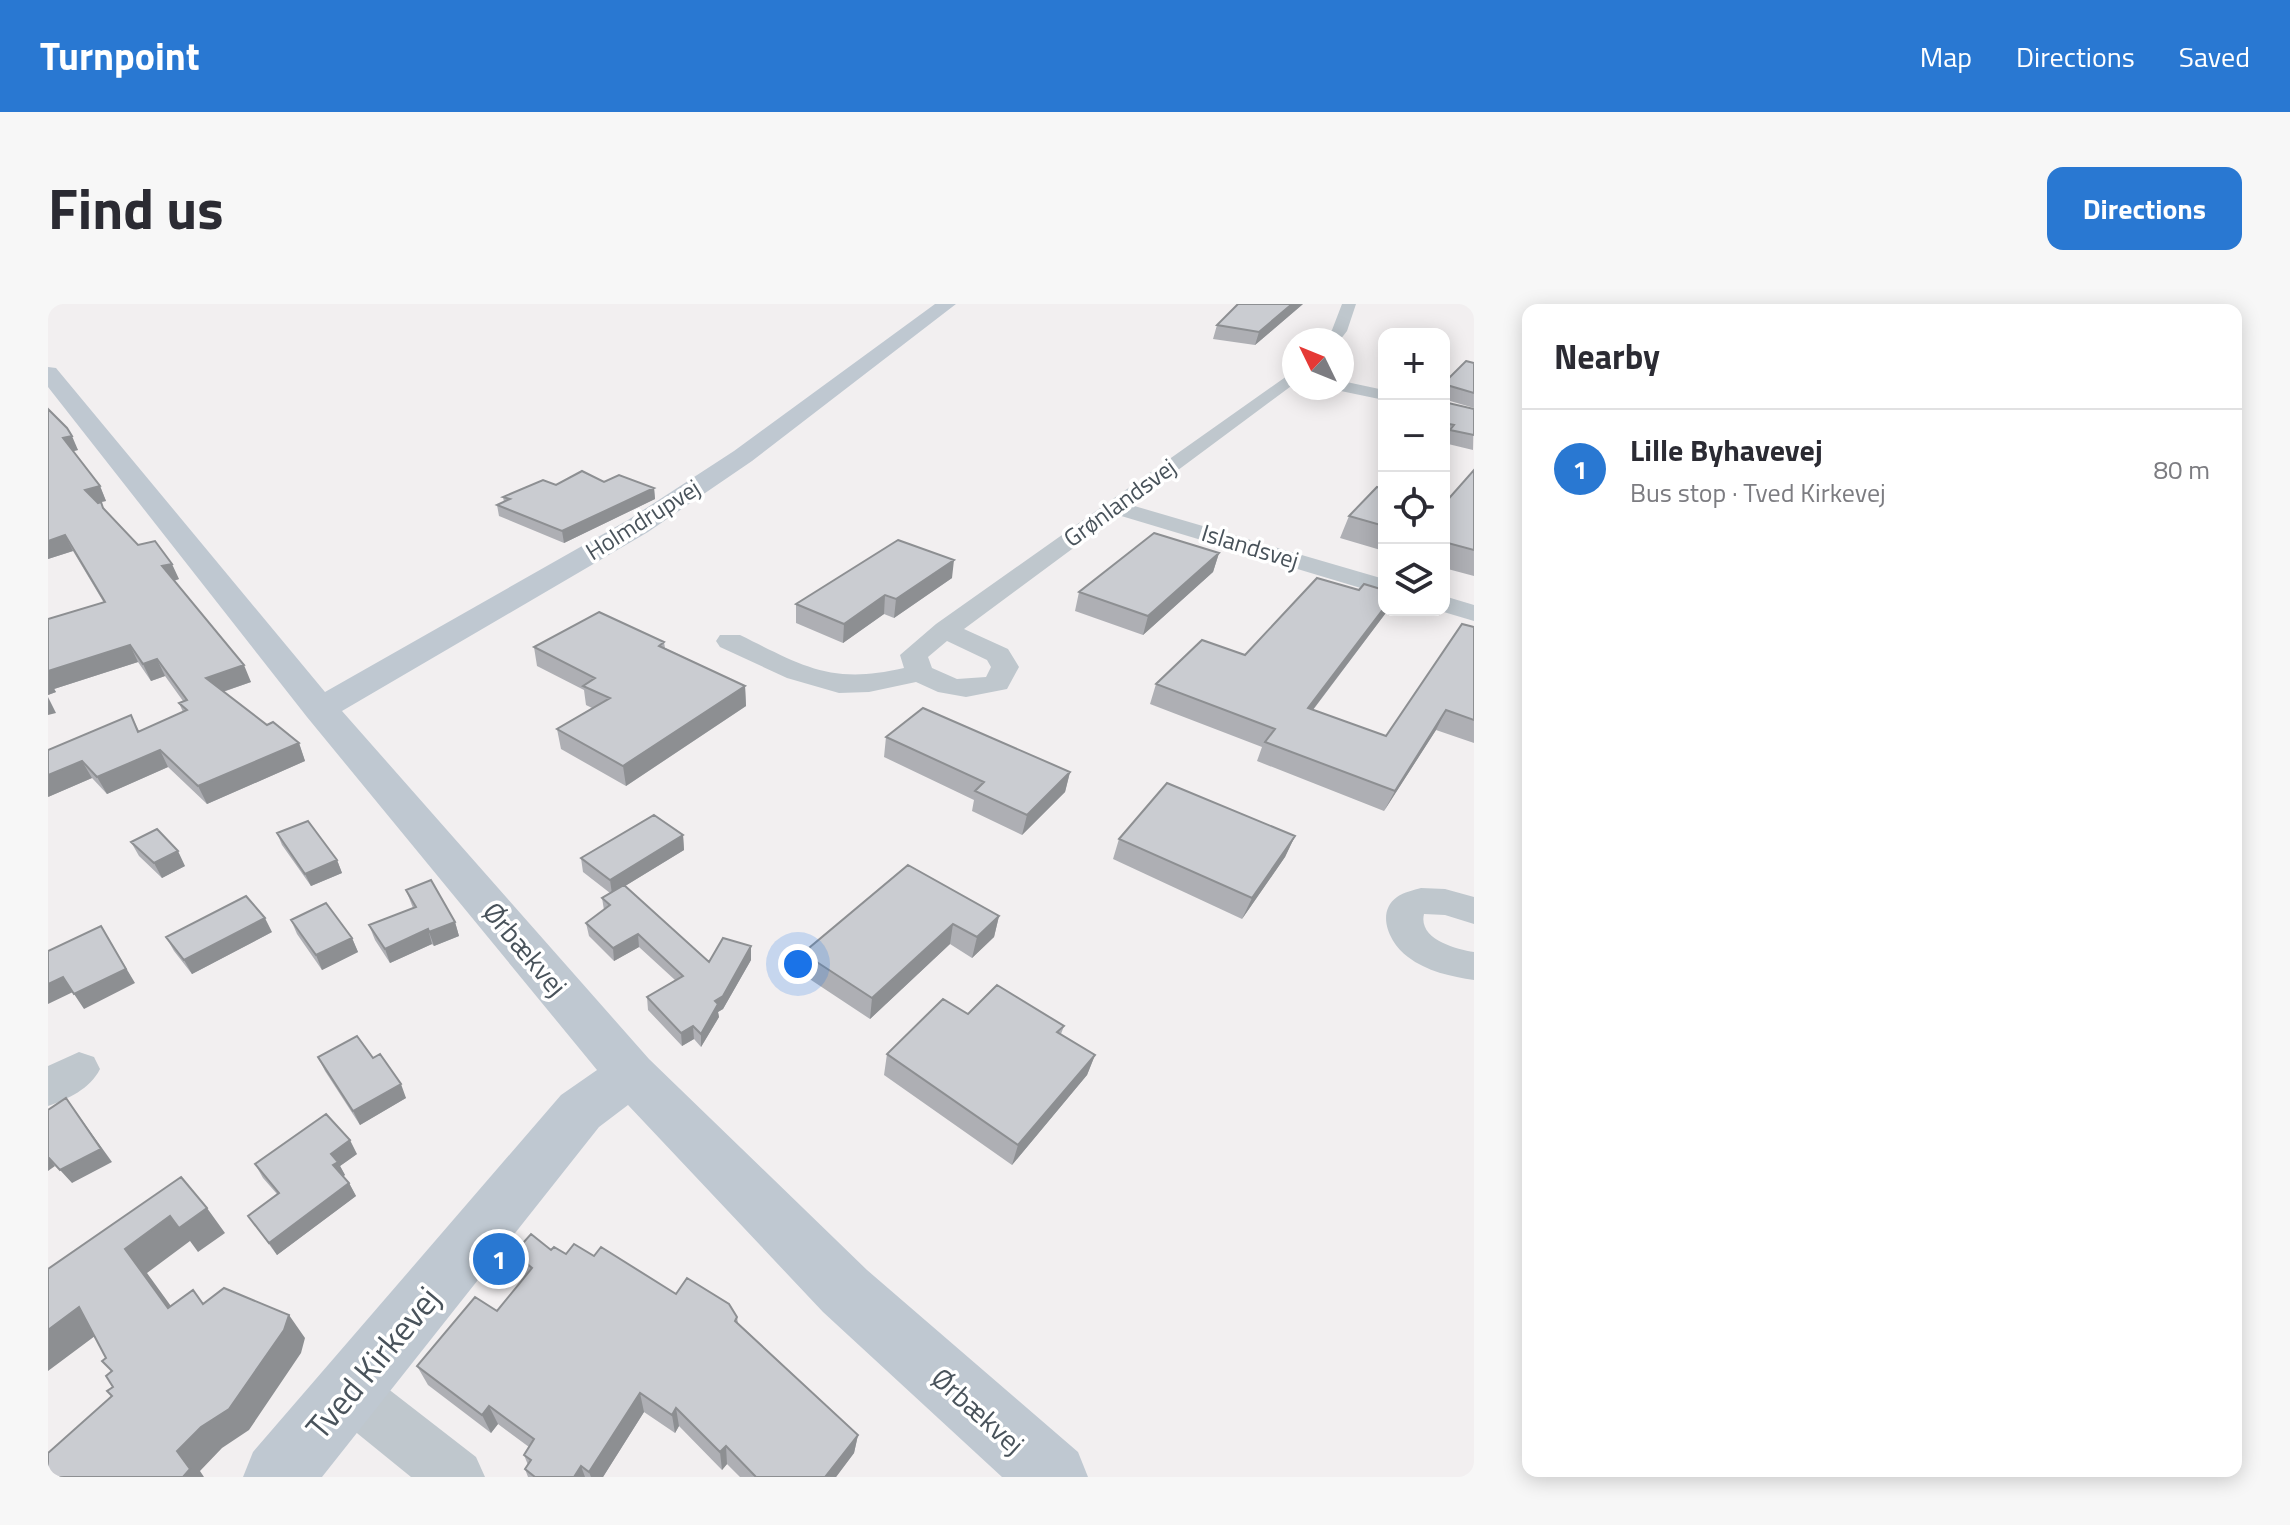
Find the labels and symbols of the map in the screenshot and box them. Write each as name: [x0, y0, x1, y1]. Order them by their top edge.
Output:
north arrow: [1282, 328, 1354, 400]
street label: Grønlandsvej: [1056, 449, 1183, 555]
street label: Holmdrupvej: [578, 470, 707, 569]
street label: Islandsvej: [1197, 514, 1303, 578]
street label: Ørbækvej: [473, 892, 578, 1006]
your location: [778, 944, 818, 984]
pin: 1: [473, 1229, 525, 1289]
street label: Tved Kirkevej: [292, 1274, 452, 1450]
street label: Ørbækvej: [922, 1357, 1034, 1464]

